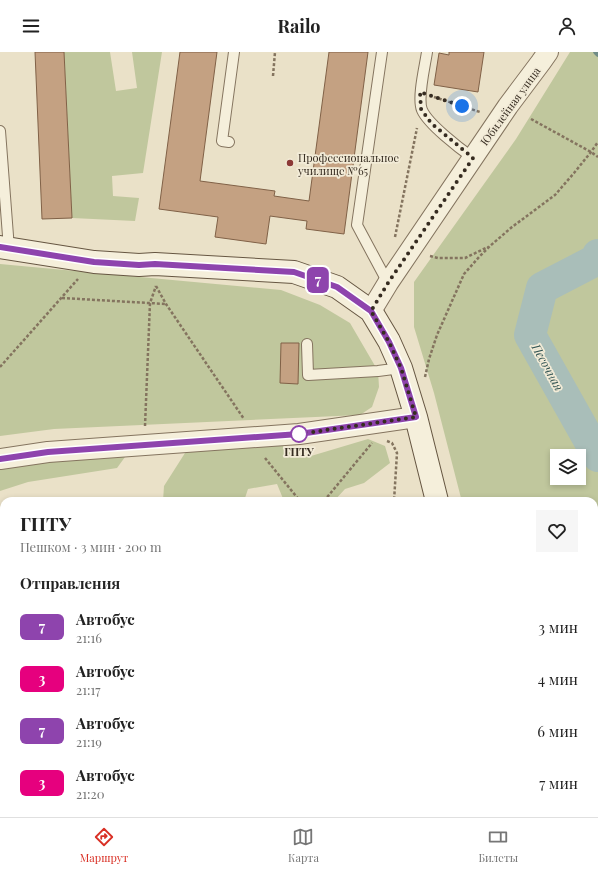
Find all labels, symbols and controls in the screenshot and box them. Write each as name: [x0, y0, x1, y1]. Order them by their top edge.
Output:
text: Railo: [277, 14, 321, 38]
icon: menu: [20, 15, 42, 37]
icon: person: [556, 15, 578, 37]
street label: Юбилейная улица: [476, 63, 544, 148]
your location: [452, 96, 472, 116]
place label: Профессиональное училище №65: [297, 150, 399, 178]
marker: Профессиональное училище №65: [285, 158, 295, 168]
line badge: 7: [305, 267, 331, 293]
text: 7: [315, 270, 321, 289]
water label: Песочная: [528, 340, 567, 393]
marker: ГПТУ: [290, 425, 308, 443]
place label: ГПТУ: [284, 444, 315, 459]
map controls: [550, 449, 586, 485]
button: layers: [550, 449, 586, 485]
text: ГПТУ: [20, 510, 71, 536]
button: heart: [536, 510, 578, 552]
text: Пешком · 3 мин · 200 m: [20, 538, 162, 555]
text: Отправления: [20, 573, 120, 593]
text: Автобус: [76, 609, 135, 629]
text: 7: [39, 617, 45, 636]
text: 3 мин: [538, 617, 578, 637]
text: 21:16: [76, 629, 102, 646]
text: Автобус: [76, 661, 135, 681]
text: 3: [39, 669, 45, 688]
text: 4 мин: [538, 669, 578, 689]
text: 21:17: [76, 681, 101, 698]
text: Автобус: [76, 713, 135, 733]
text: 7: [39, 721, 45, 740]
text: 6 мин: [537, 721, 578, 741]
text: 21:19: [76, 733, 102, 750]
text: Автобус: [76, 765, 135, 785]
text: 3: [39, 773, 45, 792]
text: 7 мин: [539, 773, 578, 793]
text: 21:20: [76, 785, 105, 802]
tab: Маршрут: [80, 826, 128, 865]
tab: Карта: [288, 826, 319, 865]
tab: Билеты: [479, 826, 518, 865]

